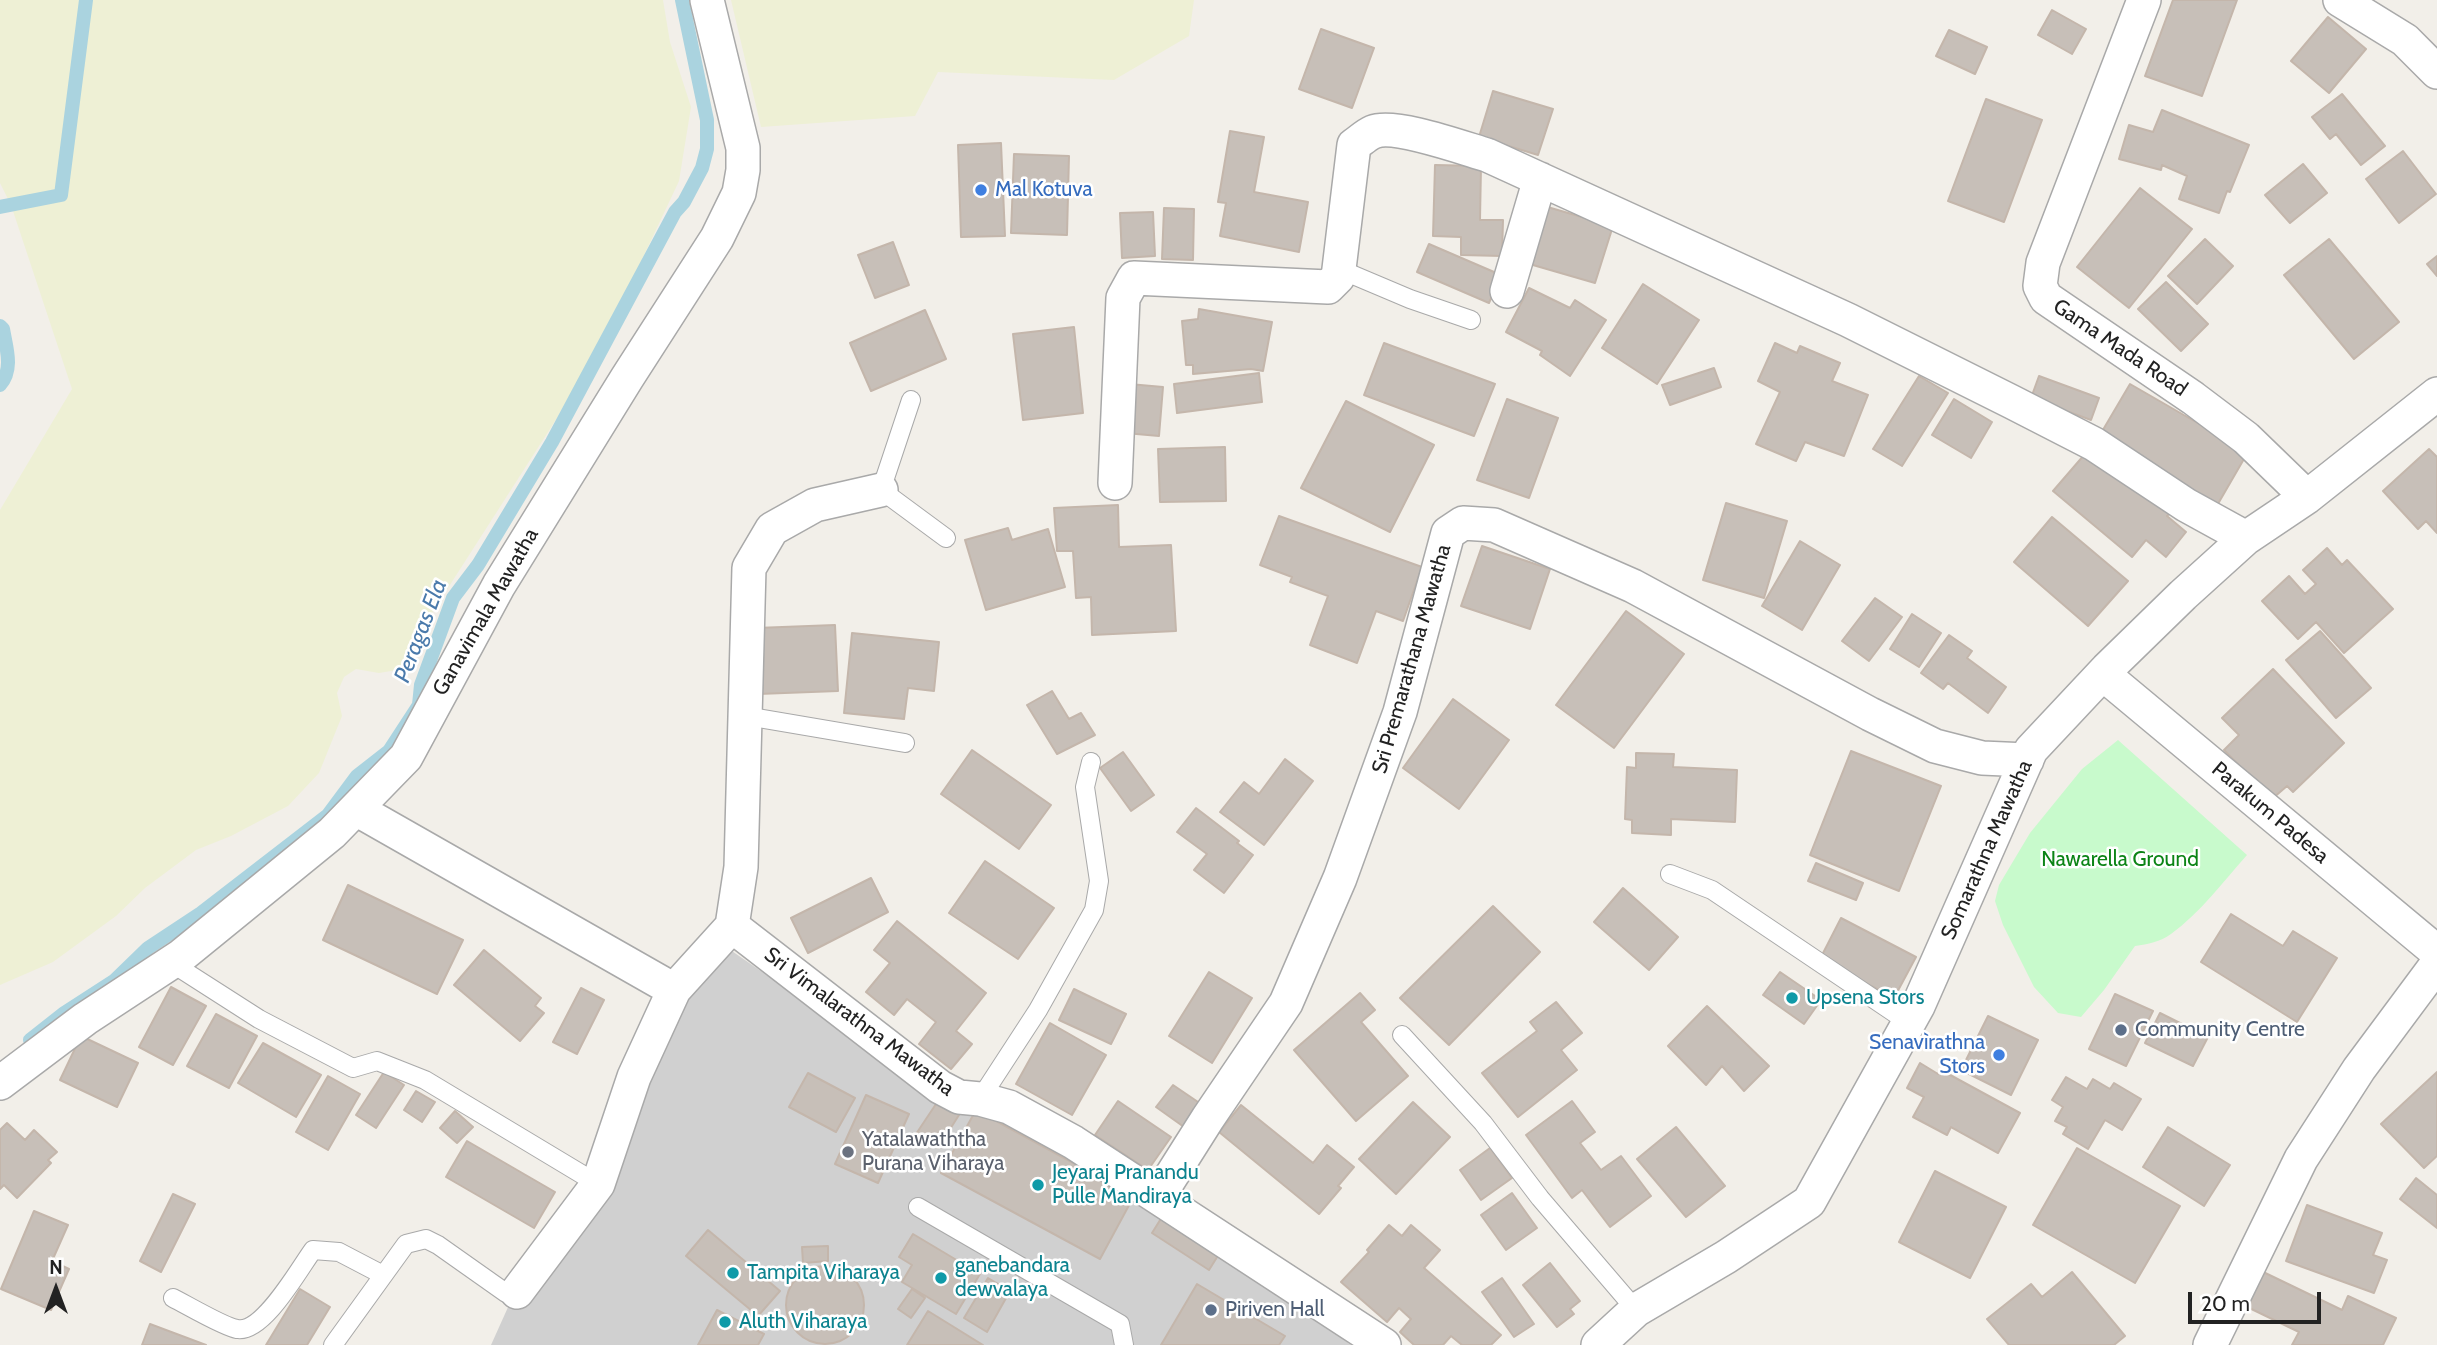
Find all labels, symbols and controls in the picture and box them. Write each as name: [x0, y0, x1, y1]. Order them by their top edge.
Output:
place label: Mal Kotuva: [995, 177, 1093, 203]
marker: Mal Kotuva: [973, 182, 989, 198]
street label: Gama Mada Road: [2048, 294, 2192, 402]
street label: Ganavimala Mawatha: [428, 524, 544, 700]
street label: Sri Premarathana Mawatha: [1367, 542, 1457, 776]
water label: Peragas Ela: [389, 576, 453, 686]
street label: Somarathna Mawatha: [1936, 756, 2038, 944]
street label: Parakum Padesa: [2206, 757, 2334, 869]
park label: Nawarella Ground: [2041, 847, 2199, 873]
street label: Sri Vimalarathna Mawatha: [759, 942, 959, 1102]
place label: Upsena Stors: [1806, 985, 1924, 1011]
marker: Upsena Stors: [1784, 990, 1800, 1006]
place label: Community Centre: [2135, 1017, 2305, 1043]
marker: Community Centre: [2113, 1022, 2129, 1038]
place label: Senavìrathna Stors: [1869, 1030, 1985, 1080]
marker: Senavìrathna Stors: [1991, 1047, 2007, 1063]
place label: Yatalawaththa Purana Viharaya: [862, 1127, 1004, 1177]
marker: Yatalawaththa Purana Viharaya: [840, 1144, 856, 1160]
place label: Jeyaraj Pranandu Pulle Mandiraya: [1052, 1160, 1199, 1210]
marker: Jeyaraj Pranandu Pulle Mandiraya: [1030, 1177, 1046, 1193]
place label: ganebandara dewvalaya: [955, 1253, 1070, 1303]
north arrow: [21, 1254, 91, 1324]
text: N: [49, 1256, 63, 1279]
place label: Tampita Viharaya: [747, 1260, 900, 1286]
marker: Tampita Viharaya: [725, 1265, 741, 1281]
marker: ganebandara dewvalaya: [933, 1270, 949, 1286]
scale bar: [2192, 1278, 2325, 1322]
text: 20 m: [2201, 1291, 2250, 1316]
place label: Piriven Hall: [1225, 1297, 1324, 1323]
marker: Piriven Hall: [1203, 1302, 1219, 1318]
place label: Aluth Viharaya: [739, 1309, 867, 1335]
marker: Aluth Viharaya: [717, 1314, 733, 1330]

